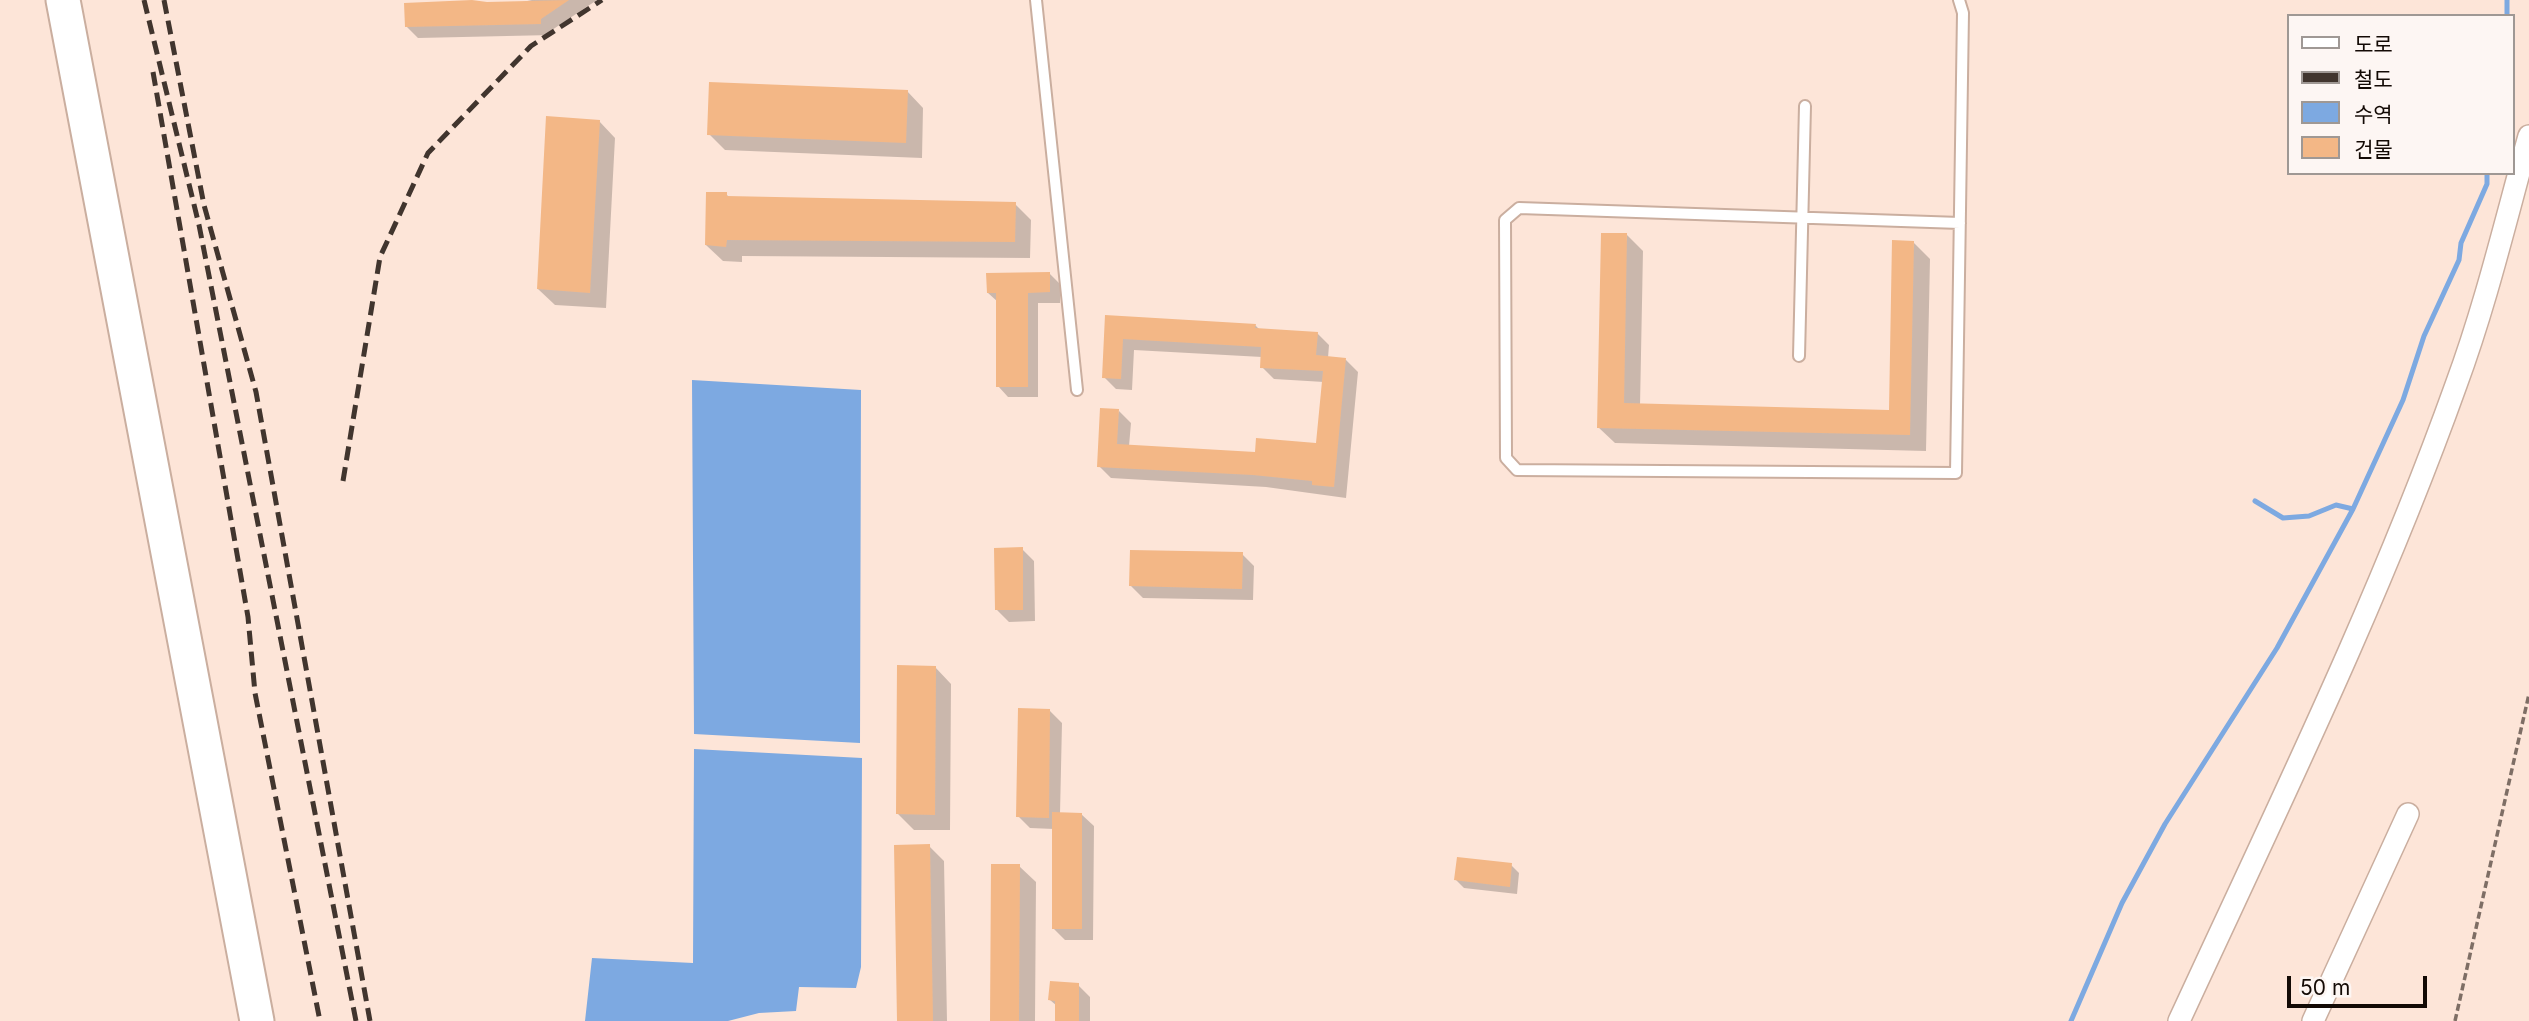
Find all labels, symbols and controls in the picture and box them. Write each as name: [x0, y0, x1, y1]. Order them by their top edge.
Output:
legend: [2288, 14, 2515, 175]
text: 도로: [2354, 32, 2393, 57]
text: 철도: [2354, 67, 2393, 92]
text: 수역: [2354, 102, 2393, 127]
text: 건물: [2354, 137, 2393, 162]
scale bar: [2291, 962, 2431, 1006]
text: 50 m: [2300, 975, 2350, 1000]

